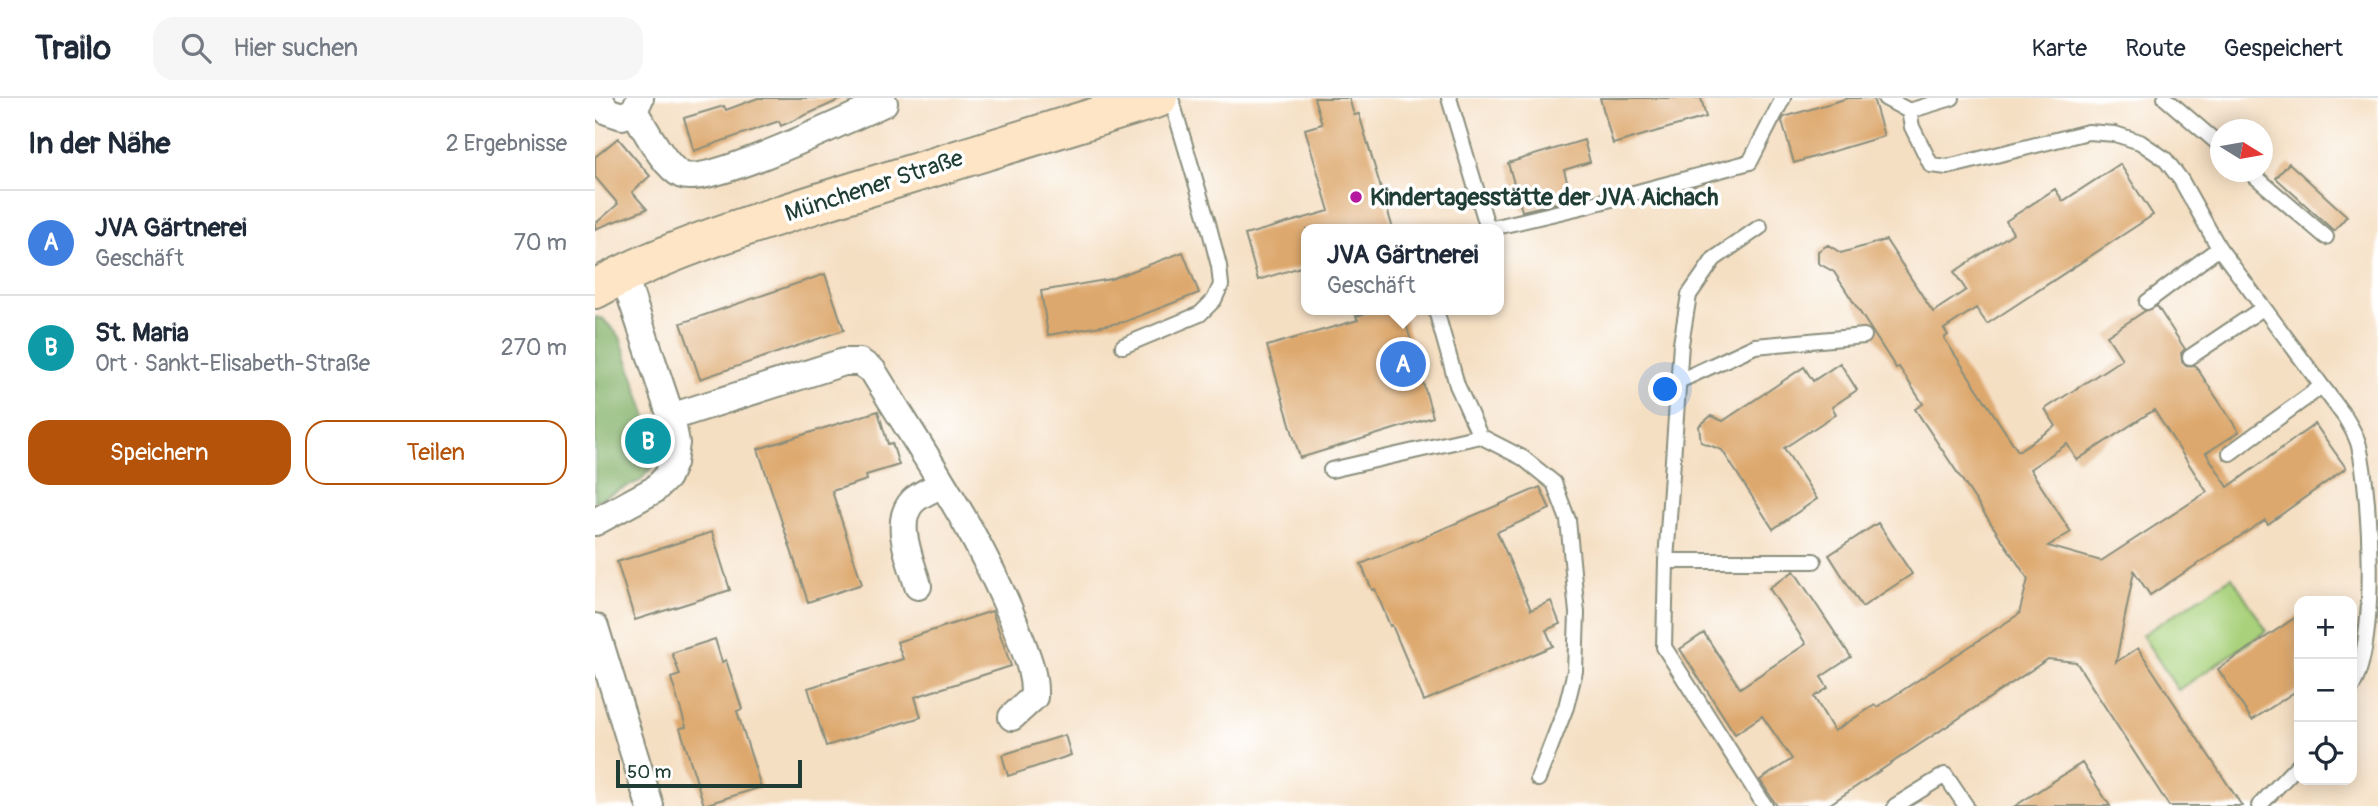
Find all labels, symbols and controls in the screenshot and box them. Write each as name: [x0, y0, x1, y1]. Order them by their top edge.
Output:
search box: [153, 17, 643, 80]
text: Trailo: [35, 28, 111, 69]
icon: search: [177, 29, 215, 67]
text: Hier suchen: [233, 32, 358, 64]
text: Karte: [2031, 34, 2087, 63]
text: Route: [2125, 34, 2186, 63]
text: Gespeichert: [2224, 34, 2343, 63]
north arrow: [2210, 119, 2273, 182]
text: In der Nähe: [28, 125, 170, 162]
text: 2 Ergebnisse: [446, 129, 567, 158]
street label: Münchener Straße: [781, 143, 967, 228]
place label: Kindertagesstätte der JVA Aichach: [1370, 183, 1718, 212]
marker: Kindertagesstätte der JVA Aichach: [1348, 189, 1364, 205]
text: JVA Gärtnerei: [95, 212, 247, 244]
popup: [1301, 224, 1504, 315]
text: A: [44, 228, 58, 257]
text: 70 m: [514, 228, 567, 257]
text: JVA Gärtnerei: [1327, 239, 1478, 271]
text: Geschäft: [95, 244, 184, 273]
text: Geschäft: [1327, 271, 1416, 300]
text: St. Maria: [95, 317, 189, 349]
text: B: [44, 333, 58, 362]
text: 270 m: [501, 333, 567, 362]
pin: A: [1380, 338, 1426, 390]
text: Ort · Sankt-Elisabeth-Straße: [95, 349, 370, 378]
your location: [1648, 372, 1682, 406]
pin: B: [625, 415, 671, 467]
button: Speichern: [28, 420, 291, 485]
button: Teilen: [305, 420, 567, 485]
map controls: [2294, 596, 2357, 785]
button: +: [2294, 596, 2357, 659]
button: −: [2294, 659, 2357, 722]
button: locate: [2294, 722, 2357, 785]
scale bar: [616, 757, 801, 789]
text: 50 m: [627, 760, 671, 784]

